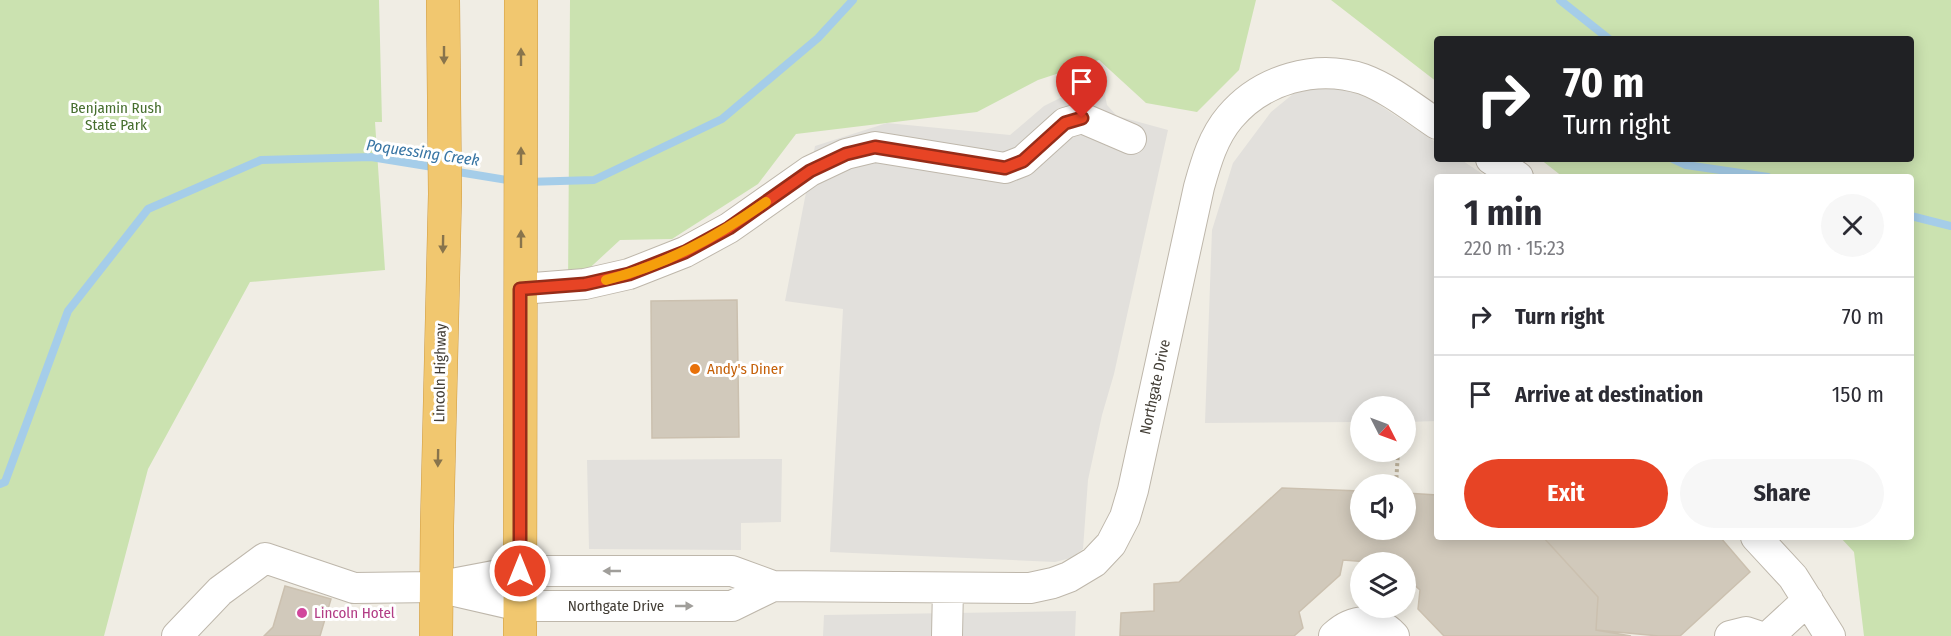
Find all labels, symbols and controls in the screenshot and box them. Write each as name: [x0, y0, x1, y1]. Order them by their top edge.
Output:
one-way arrow: [439, 46, 448, 65]
one-way arrow: [516, 48, 526, 67]
pin: [1056, 56, 1107, 118]
text: 70 m: [1563, 58, 1644, 108]
icon: right: [1464, 60, 1542, 138]
icon: arrive: [1065, 65, 1098, 98]
park label: Benjamin Rush State Park: [70, 99, 162, 134]
text: Turn right: [1563, 109, 1671, 141]
water label: Poquessing Creek: [365, 135, 481, 170]
one-way arrow: [516, 147, 526, 166]
text: 1 min: [1464, 191, 1542, 235]
button: close: [1821, 194, 1884, 257]
one-way arrow: [516, 230, 526, 249]
one-way arrow: [439, 235, 448, 254]
text: 220 m · 15:23: [1464, 236, 1565, 260]
icon: right: [1464, 300, 1497, 333]
text: Turn right: [1515, 303, 1604, 330]
text: 70 m: [1842, 303, 1884, 330]
street label: Lincoln Highway: [430, 323, 450, 423]
street label: Northgate Drive: [1136, 338, 1174, 436]
place label: Andy's Diner: [707, 360, 784, 378]
marker: Andy's Diner: [688, 362, 702, 376]
icon: arrive: [1464, 378, 1497, 411]
text: Arrive at destination: [1515, 381, 1703, 408]
text: 150 m: [1832, 381, 1884, 408]
north arrow: [1350, 396, 1416, 462]
map controls: [1350, 396, 1416, 618]
one-way arrow: [433, 449, 443, 468]
button: Exit: [1464, 459, 1668, 528]
button: Share: [1680, 459, 1884, 528]
button: sound: [1350, 474, 1416, 540]
position arrow: [488, 539, 552, 603]
button: layers: [1350, 552, 1416, 618]
one-way arrow: [603, 566, 622, 576]
street label: Northgate Drive: [568, 597, 664, 615]
one-way arrow: [674, 601, 693, 611]
place label: Lincoln Hotel: [314, 604, 395, 622]
marker: Lincoln Hotel: [295, 606, 309, 620]

